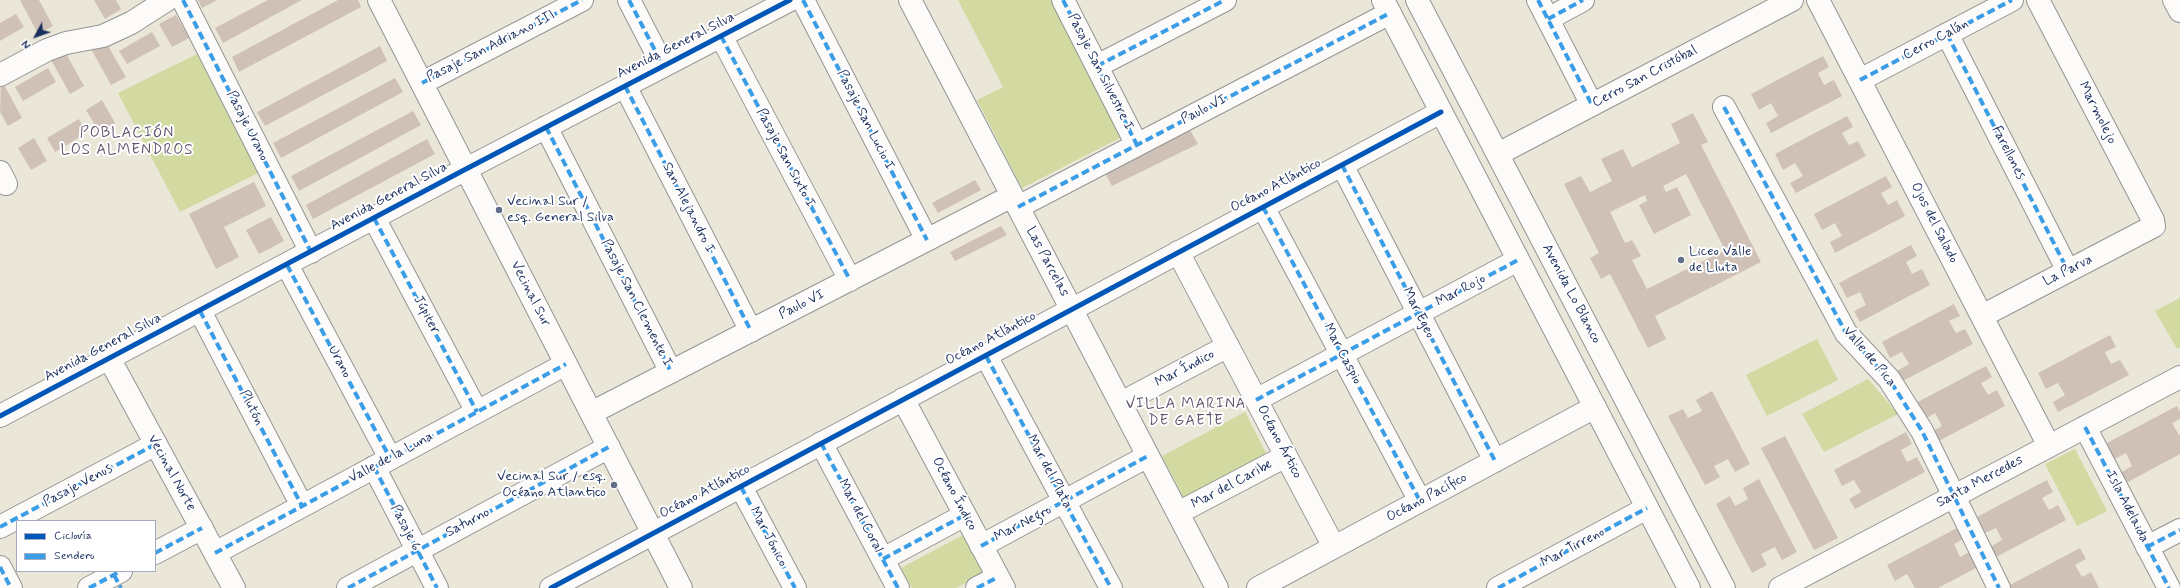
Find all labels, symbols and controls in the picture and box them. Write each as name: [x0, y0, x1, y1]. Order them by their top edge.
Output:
street label: Pasaje San Adriano III: [424, 7, 558, 87]
street label: Avenida General Silva: [614, 9, 738, 83]
street label: Pasaje San Silvestre I: [1063, 11, 1137, 133]
north arrow: [16, 16, 56, 56]
street label: Cerro Calán: [1900, 16, 1972, 64]
text: N: [19, 37, 35, 51]
street label: Cerro San Cristóbal: [1590, 42, 1700, 112]
street label: Pasaje San Lucio I: [833, 67, 897, 173]
street label: Marmolejo: [2074, 79, 2120, 147]
street label: Pasaje Urano: [222, 88, 272, 164]
street label: Paulo VI: [1178, 91, 1230, 129]
street label: Pasaje San Sixto I: [752, 106, 818, 210]
street label: Farellones: [1987, 123, 2029, 183]
district label: POBLACIÓN LOS ALMENDROS: [60, 125, 194, 160]
street label: Océano Atlántico: [1228, 155, 1324, 217]
street label: Avenida General Silva: [328, 159, 450, 235]
street label: San Alejandro I: [658, 160, 718, 256]
street label: Ojos del Salado: [1906, 180, 1962, 266]
place label: Vecinal Sur / esq. General Silva: [507, 194, 614, 226]
marker: Vecinal Sur / esq. General Silva: [494, 205, 504, 215]
street label: Las Parcelas: [1022, 224, 1072, 300]
street label: Pasaje San Clemente I: [597, 237, 675, 369]
street label: Avenida Lo Blanco: [1538, 241, 1604, 347]
place label: Liceo Valle de Lluta: [1689, 244, 1751, 276]
street label: La Parva: [2040, 251, 2096, 291]
marker: Liceo Valle de Lluta: [1676, 255, 1686, 265]
street label: Vecinal Sur: [506, 258, 554, 330]
street label: Mar Rojo: [1433, 271, 1489, 311]
street label: Mar Egeo: [1398, 285, 1438, 341]
street label: Paulo VI: [776, 286, 828, 324]
street label: Júpiter: [409, 293, 443, 337]
street label: Océano Atlántico: [943, 308, 1039, 370]
street label: Avenida General Silva: [42, 310, 164, 386]
street label: Mar Caspio: [1319, 321, 1365, 387]
street label: Valle de Pica: [1839, 323, 1899, 391]
street label: Urano: [324, 343, 354, 381]
street label: Mar Índico: [1152, 346, 1218, 392]
street label: Plutón: [235, 387, 267, 429]
district label: VILLA MARINA DE GAETE: [1127, 396, 1245, 431]
street label: Océano Ártico: [1253, 403, 1305, 481]
street label: Valle de la Luna: [346, 429, 436, 487]
street label: Vecinal Norte: [143, 432, 199, 514]
street label: Mar del Plata: [1023, 432, 1075, 512]
street label: Santa Mercedes: [1934, 452, 2026, 512]
street label: Océano Índico: [928, 454, 980, 534]
street label: Mar del Caribe: [1189, 457, 1275, 513]
street label: Pasaje Venus: [40, 461, 116, 511]
street label: Océano Atlántico: [657, 461, 753, 523]
street label: Isla Adelaida: [2102, 468, 2152, 546]
place label: Vecinal Sur / esq. Océano Atlantico: [497, 469, 606, 502]
street label: Océano Pacífico: [1384, 470, 1470, 526]
street label: Mar del Coral: [834, 477, 886, 555]
marker: Vecinal Sur / esq. Océano Atlantico: [609, 480, 619, 490]
street label: Pasaje 6: [386, 502, 424, 554]
street label: Mar Negro: [991, 502, 1055, 546]
street label: Saturno: [443, 504, 493, 542]
street label: Mar Jónico: [745, 504, 791, 570]
legend: [16, 520, 156, 572]
street label: Mar Tirreno: [1538, 524, 1608, 572]
text: Ciclovía: [54, 528, 92, 544]
text: Sendero: [54, 548, 95, 564]

